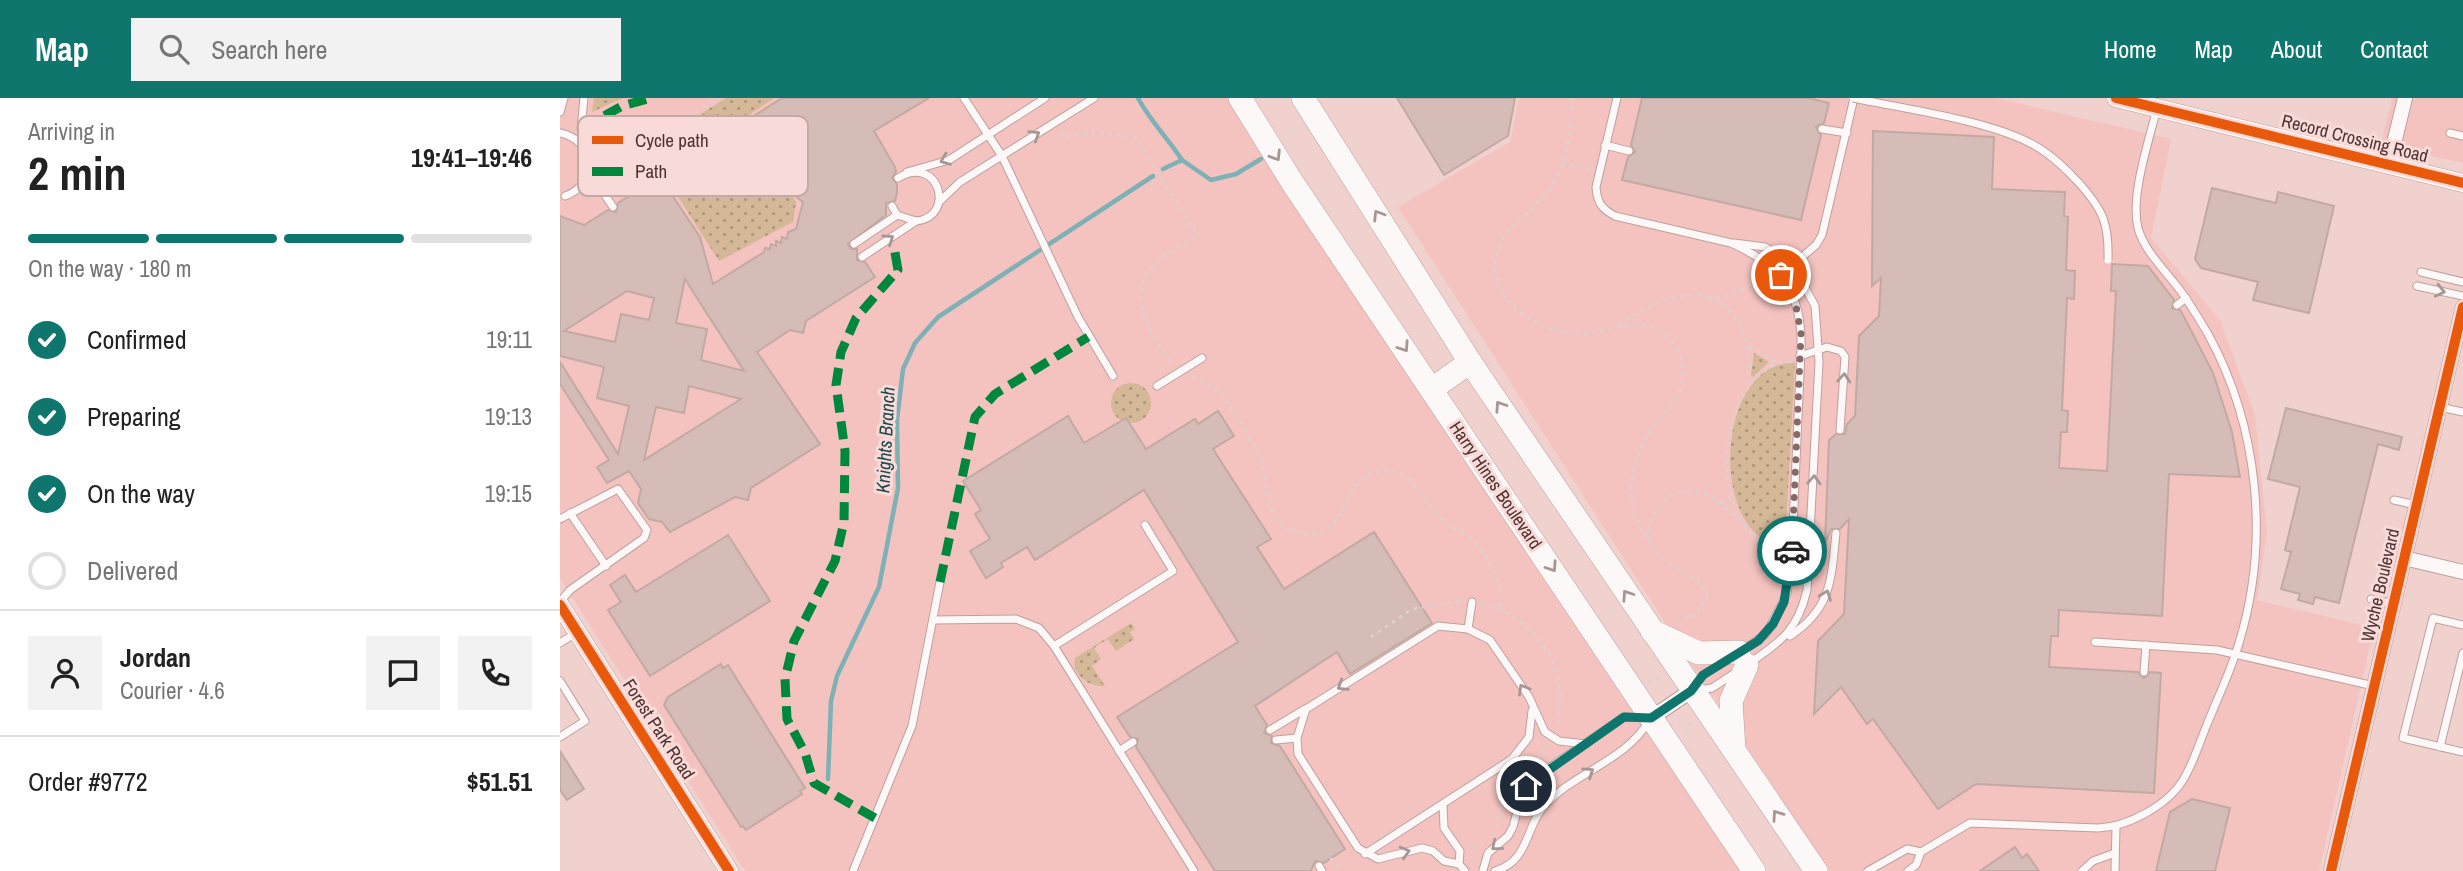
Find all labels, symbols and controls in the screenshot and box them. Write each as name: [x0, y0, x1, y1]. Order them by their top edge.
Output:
search box: [131, 18, 621, 81]
text: Map: [35, 27, 89, 71]
icon: search: [155, 30, 193, 68]
text: Search here: [211, 32, 327, 67]
text: Home: [2104, 33, 2156, 65]
text: Map: [2194, 33, 2233, 65]
text: About: [2271, 33, 2322, 65]
text: Contact: [2360, 33, 2428, 65]
street label: Record Crossing Road: [2279, 108, 2431, 168]
text: Arriving in: [28, 116, 115, 147]
legend: [578, 116, 808, 196]
text: Cycle path: [635, 127, 709, 153]
one-way arrow: [1028, 131, 1041, 144]
text: 19:41–19:46: [411, 140, 532, 175]
text: 2 min: [28, 142, 127, 204]
one-way arrow: [1268, 148, 1281, 161]
one-way arrow: [940, 151, 952, 165]
text: Path: [635, 158, 667, 184]
one-way arrow: [1373, 209, 1386, 222]
one-way arrow: [881, 235, 894, 247]
pin: [1751, 245, 1811, 305]
text: On the way · 180 m: [28, 253, 192, 284]
icon: bag: [1762, 256, 1800, 294]
one-way arrow: [2434, 283, 2446, 297]
icon: check: [28, 321, 66, 359]
text: Confirmed: [87, 322, 187, 357]
text: 19:11: [486, 324, 532, 355]
one-way arrow: [1395, 339, 1408, 352]
one-way arrow: [1836, 373, 1851, 384]
water label: Knights Branch: [869, 386, 901, 494]
icon: check: [28, 398, 66, 436]
text: Preparing: [87, 399, 181, 434]
text: 19:13: [485, 401, 532, 432]
one-way arrow: [1495, 401, 1508, 414]
street label: Harry Hines Boulevard: [1444, 416, 1548, 554]
one-way arrow: [1806, 474, 1821, 485]
icon: check: [28, 475, 66, 513]
text: On the way: [87, 476, 195, 511]
text: 19:15: [485, 478, 532, 509]
courier: [1757, 516, 1827, 586]
street label: Wyche Boulevard: [2355, 526, 2405, 644]
icon: car: [1773, 532, 1811, 570]
text: Delivered: [87, 553, 178, 588]
one-way arrow: [1543, 559, 1556, 572]
one-way arrow: [1623, 590, 1635, 603]
one-way arrow: [1817, 590, 1831, 602]
button: person: [28, 636, 102, 710]
button: chat: [366, 636, 440, 710]
button: phone: [458, 636, 532, 710]
text: Jordan: [120, 640, 191, 675]
street label: Forest Park Road: [617, 674, 701, 784]
text: Courier · 4.6: [120, 675, 225, 706]
one-way arrow: [1337, 678, 1350, 691]
one-way arrow: [1518, 684, 1531, 697]
pin: [1496, 756, 1556, 816]
text: Order #9772: [28, 764, 148, 799]
text: $51.51: [467, 764, 532, 799]
icon: home: [1507, 767, 1545, 805]
one-way arrow: [1582, 767, 1595, 780]
one-way arrow: [1773, 810, 1785, 823]
one-way arrow: [1492, 838, 1505, 850]
one-way arrow: [1399, 846, 1411, 861]

